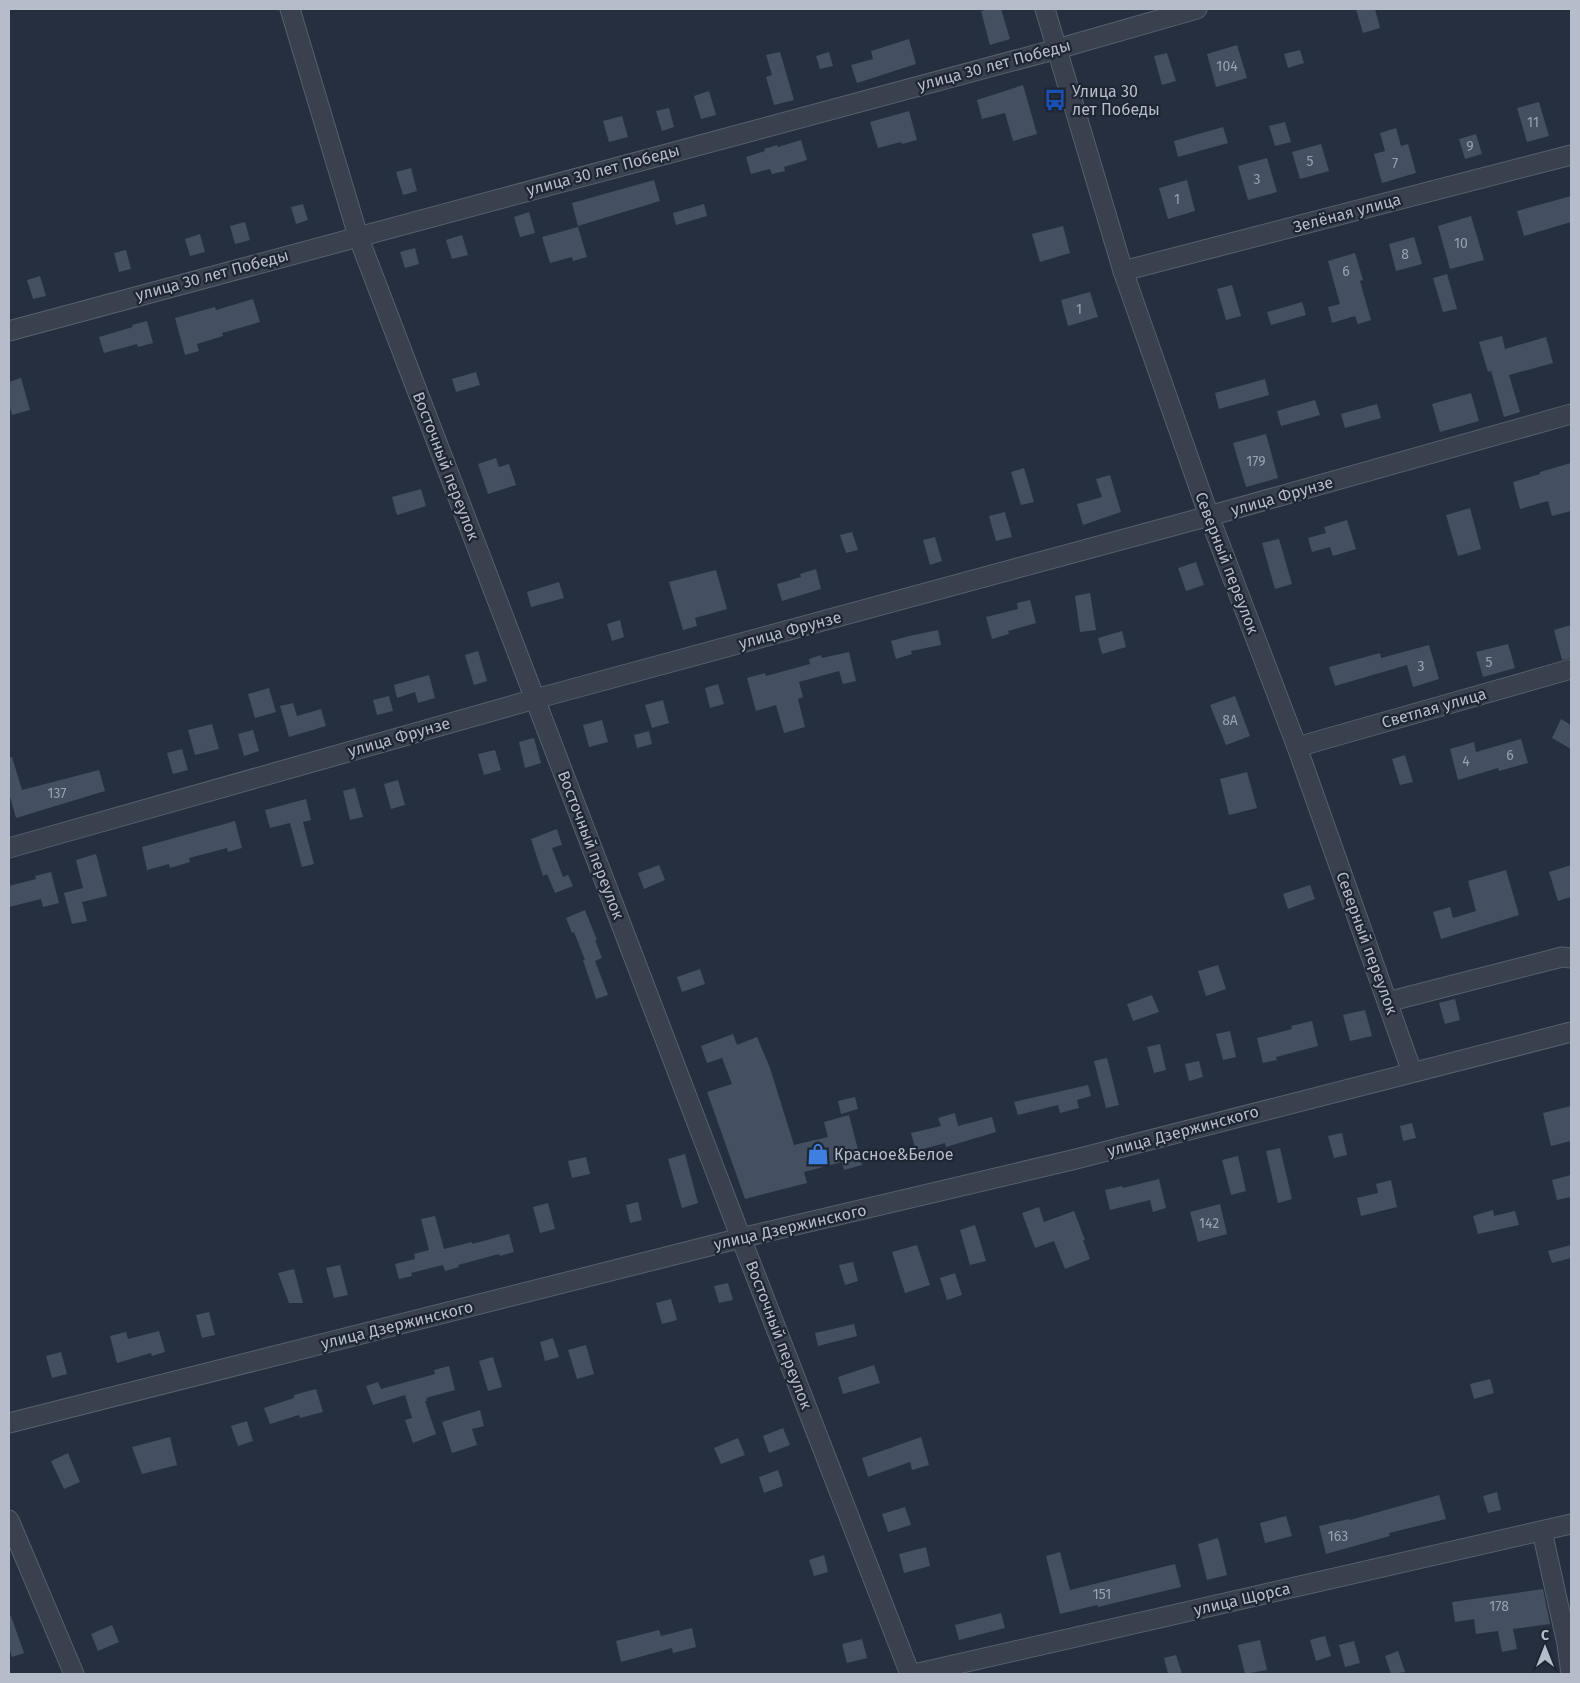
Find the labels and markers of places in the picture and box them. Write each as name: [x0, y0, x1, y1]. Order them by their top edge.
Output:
place label: Улица 30 лет Победы: [1072, 82, 1160, 119]
bus stop icon: Улица 30 лет Победы: [1042, 87, 1068, 113]
shop icon: Красное&Белое: [805, 1141, 831, 1167]
place label: Красное&Белое: [834, 1145, 953, 1164]

